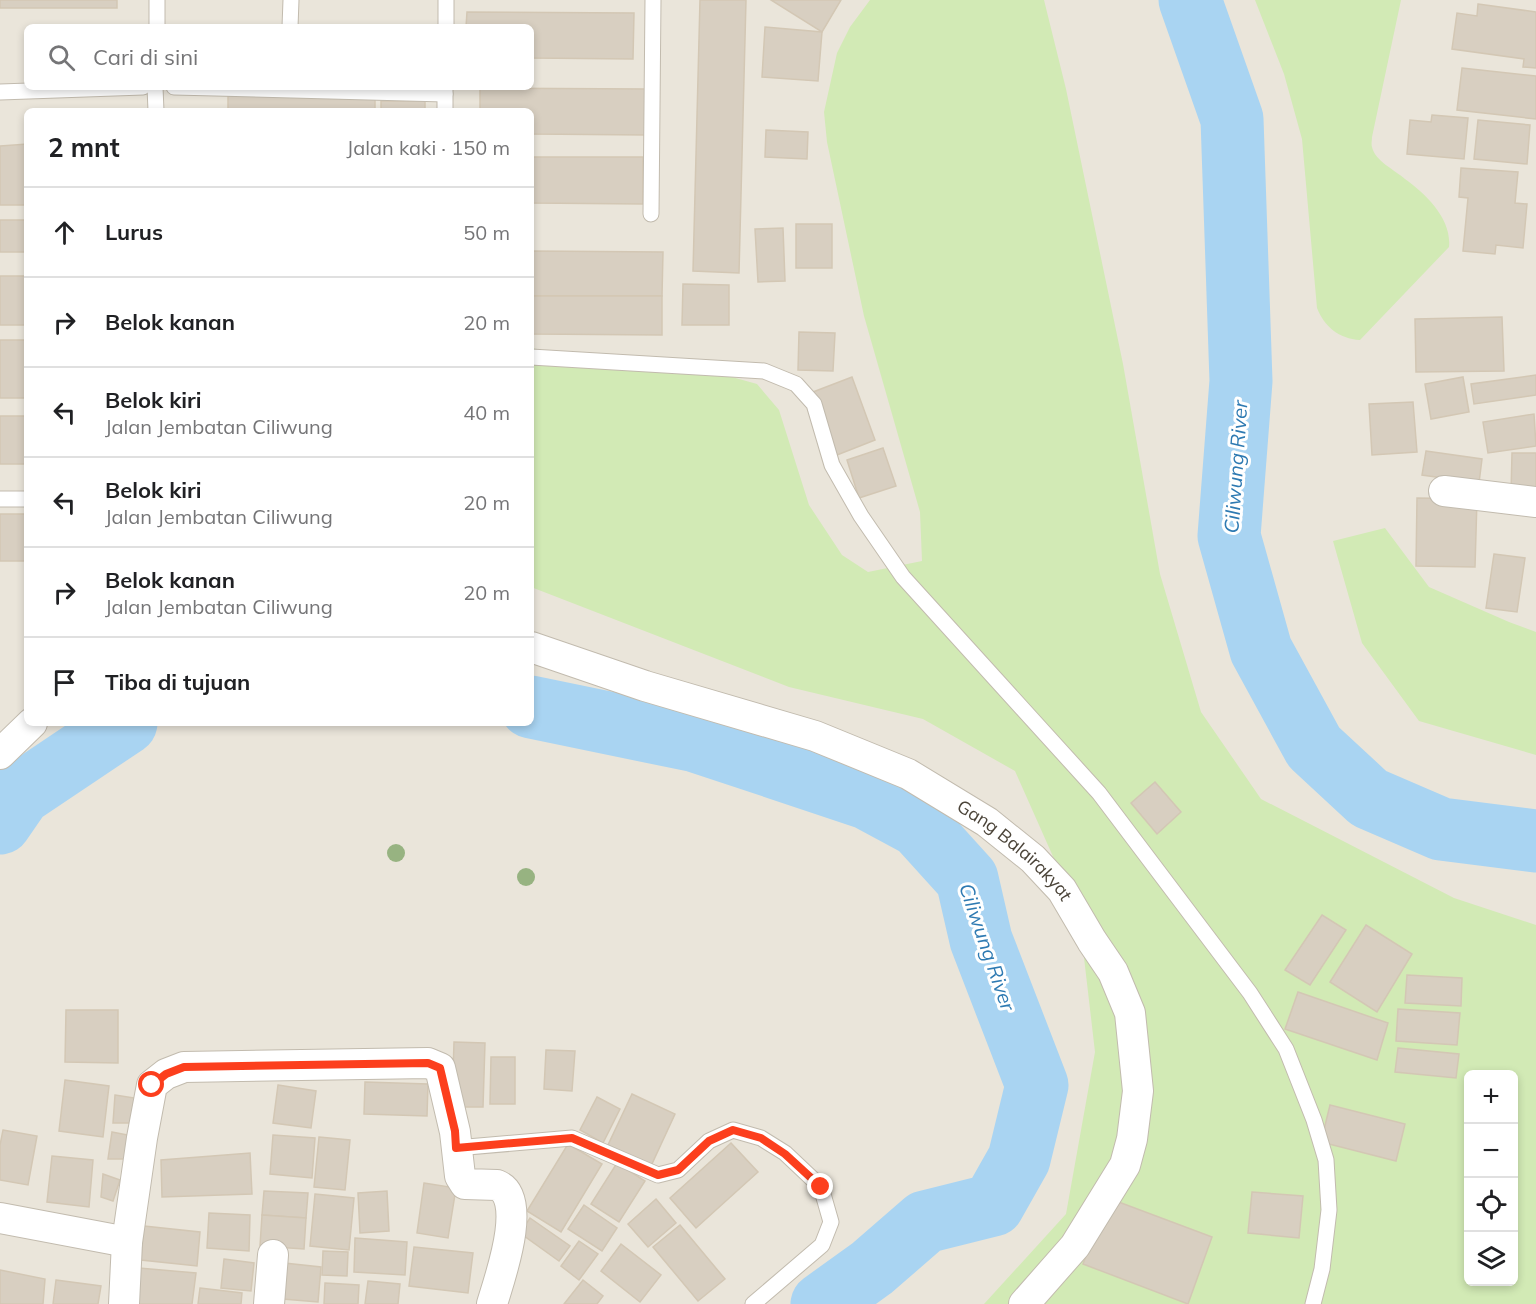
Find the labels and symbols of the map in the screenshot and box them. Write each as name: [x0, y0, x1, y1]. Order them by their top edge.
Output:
water label: Ciliwung River: [1218, 399, 1253, 534]
street label: Gang Balairakyat: [953, 794, 1078, 905]
water label: Ciliwung River: [954, 880, 1021, 1015]
route start: [138, 1071, 164, 1097]
route end: [807, 1173, 833, 1199]

